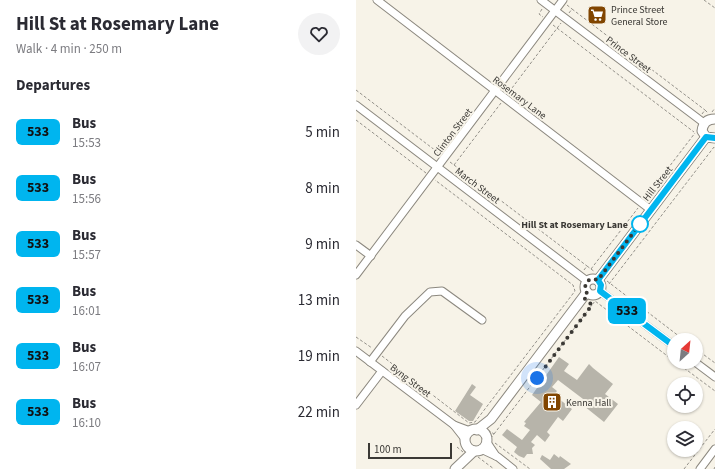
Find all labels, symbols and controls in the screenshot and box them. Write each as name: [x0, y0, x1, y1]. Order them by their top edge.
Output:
place label: Prince Street General Store: [611, 3, 668, 29]
supermarket icon: Prince Street General Store: [586, 4, 608, 26]
text: Hill St at Rosemary Lane: [16, 11, 219, 38]
button: heart: [298, 13, 340, 55]
street label: Prince Street: [603, 33, 654, 77]
text: Walk · 4 min · 250 m: [16, 40, 122, 58]
street label: Rosemary Lane: [490, 73, 549, 123]
text: Departures: [16, 75, 90, 96]
street label: Clinton Street: [430, 105, 476, 160]
text: Bus: [72, 113, 96, 134]
text: 533: [27, 122, 49, 142]
text: 5 min: [305, 122, 340, 143]
text: 15:53: [72, 134, 101, 152]
street label: Hill Street: [640, 163, 676, 204]
street label: March Street: [452, 164, 503, 208]
text: Bus: [72, 169, 96, 190]
text: 533: [27, 178, 49, 198]
text: 8 min: [305, 178, 340, 199]
text: 15:56: [72, 190, 101, 208]
marker: Hill St at Rosemary Lane: [631, 215, 649, 233]
place label: Hill St at Rosemary Lane: [521, 218, 628, 232]
text: Bus: [72, 225, 96, 246]
text: 533: [27, 234, 49, 254]
text: 9 min: [305, 234, 340, 255]
text: 15:57: [72, 246, 101, 264]
text: Bus: [72, 281, 96, 302]
text: 533: [27, 290, 49, 310]
text: 13 min: [298, 290, 340, 311]
line badge: 533: [604, 298, 650, 324]
text: 533: [616, 301, 638, 321]
text: 16:01: [72, 302, 101, 320]
north arrow: [667, 333, 703, 369]
map controls: [667, 333, 703, 457]
text: Bus: [72, 337, 96, 358]
text: 533: [27, 346, 49, 366]
text: 19 min: [298, 346, 340, 367]
text: 16:07: [72, 358, 101, 376]
street label: Byng Street: [387, 361, 434, 401]
your location: [527, 368, 547, 388]
button: locate: [667, 377, 703, 413]
building icon: Kenna Hall: [541, 391, 563, 413]
text: Bus: [72, 393, 96, 414]
place label: Kenna Hall: [566, 396, 612, 410]
text: 533: [27, 402, 49, 422]
text: 22 min: [298, 402, 340, 423]
text: 16:10: [72, 414, 101, 432]
button: layers: [667, 421, 703, 457]
scale bar: [368, 441, 452, 460]
text: 100 m: [374, 442, 402, 457]

